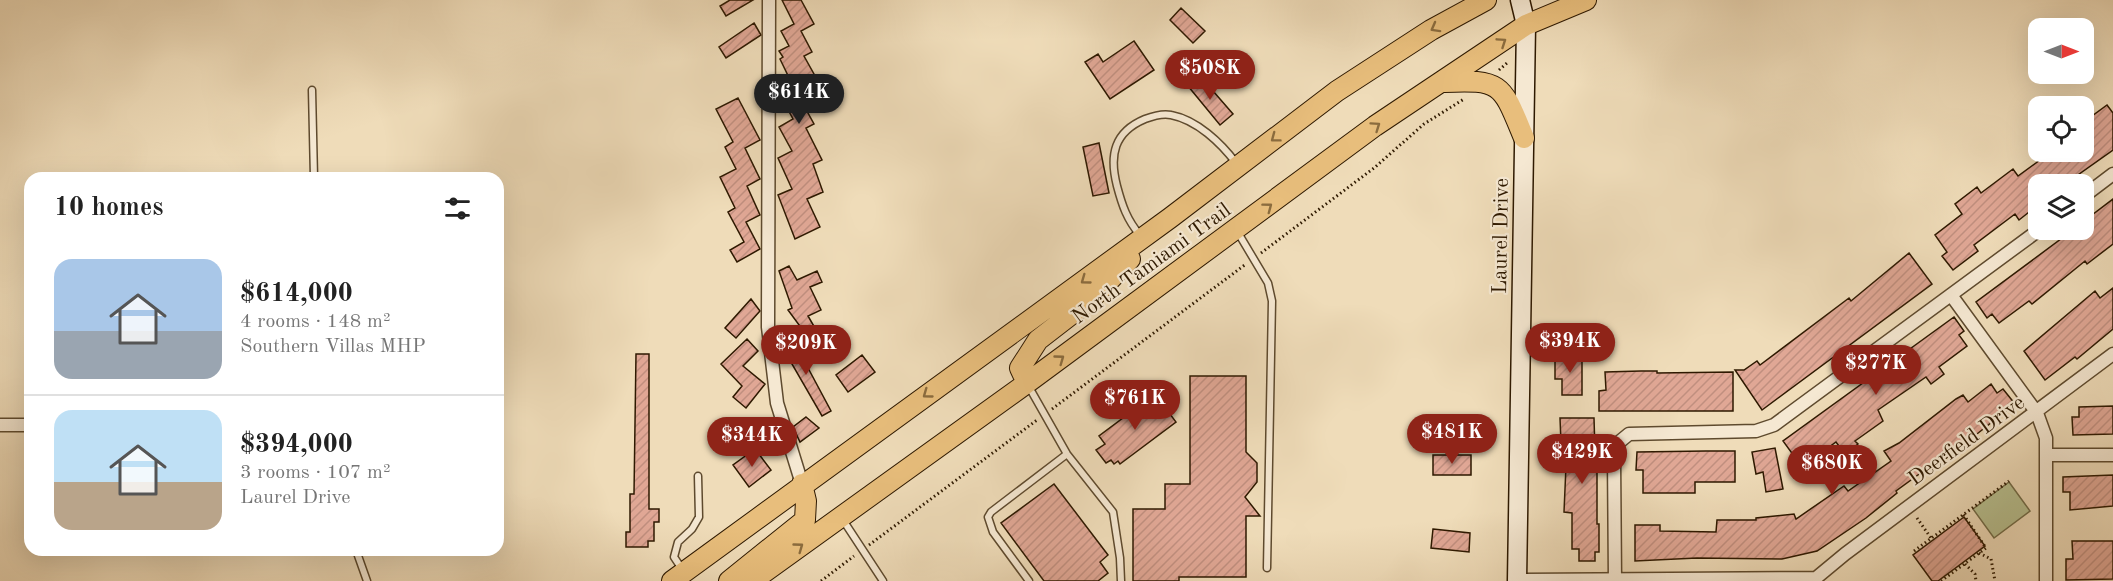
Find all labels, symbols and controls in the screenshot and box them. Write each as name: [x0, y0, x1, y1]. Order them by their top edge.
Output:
north arrow: [2028, 18, 2094, 84]
map controls: [2028, 18, 2094, 240]
one-way arrow: [1431, 21, 1441, 32]
one-way arrow: [1496, 38, 1507, 49]
pin: $508K: [1168, 50, 1252, 101]
text: $508K: [1179, 59, 1241, 79]
pin: $614K: [757, 74, 841, 125]
text: $614K: [768, 83, 830, 103]
button: locate: [2028, 96, 2094, 162]
one-way arrow: [1369, 122, 1380, 133]
one-way arrow: [1270, 131, 1281, 142]
button: layers: [2028, 174, 2094, 240]
street label: Laurel Drive: [1490, 178, 1513, 294]
icon: filters: [441, 192, 474, 225]
text: 10 homes: [54, 195, 163, 221]
street label: North Tamiami Trail: [1069, 200, 1235, 329]
one-way arrow: [1261, 203, 1272, 214]
one-way arrow: [1080, 273, 1091, 284]
text: $614,000: [240, 281, 353, 307]
icon: home: [102, 283, 174, 355]
text: 4 rooms · 148 m²: [240, 312, 390, 332]
pin: $394K: [1528, 323, 1612, 374]
pin: $209K: [764, 325, 848, 376]
text: $394K: [1539, 332, 1601, 352]
text: $209K: [775, 334, 837, 354]
text: Southern Villas MHP: [240, 337, 426, 357]
pin: $277K: [1834, 345, 1918, 396]
text: $277K: [1845, 354, 1907, 374]
one-way arrow: [1054, 356, 1065, 367]
pin: $761K: [1093, 380, 1177, 431]
one-way arrow: [922, 387, 933, 398]
text: $761K: [1104, 389, 1166, 409]
street label: Deerfield Drive: [1905, 392, 2029, 490]
pin: $481K: [1410, 414, 1494, 465]
pin: $344K: [710, 417, 794, 468]
text: $481K: [1421, 423, 1483, 443]
text: $344K: [721, 426, 783, 446]
text: $394,000: [240, 432, 353, 458]
icon: home: [102, 434, 174, 506]
pin: $429K: [1540, 434, 1624, 485]
text: $429K: [1551, 443, 1613, 463]
pin: $680K: [1790, 445, 1874, 496]
text: $680K: [1801, 454, 1863, 474]
text: 3 rooms · 107 m²: [240, 463, 390, 483]
text: Laurel Drive: [240, 488, 350, 508]
one-way arrow: [793, 543, 804, 554]

